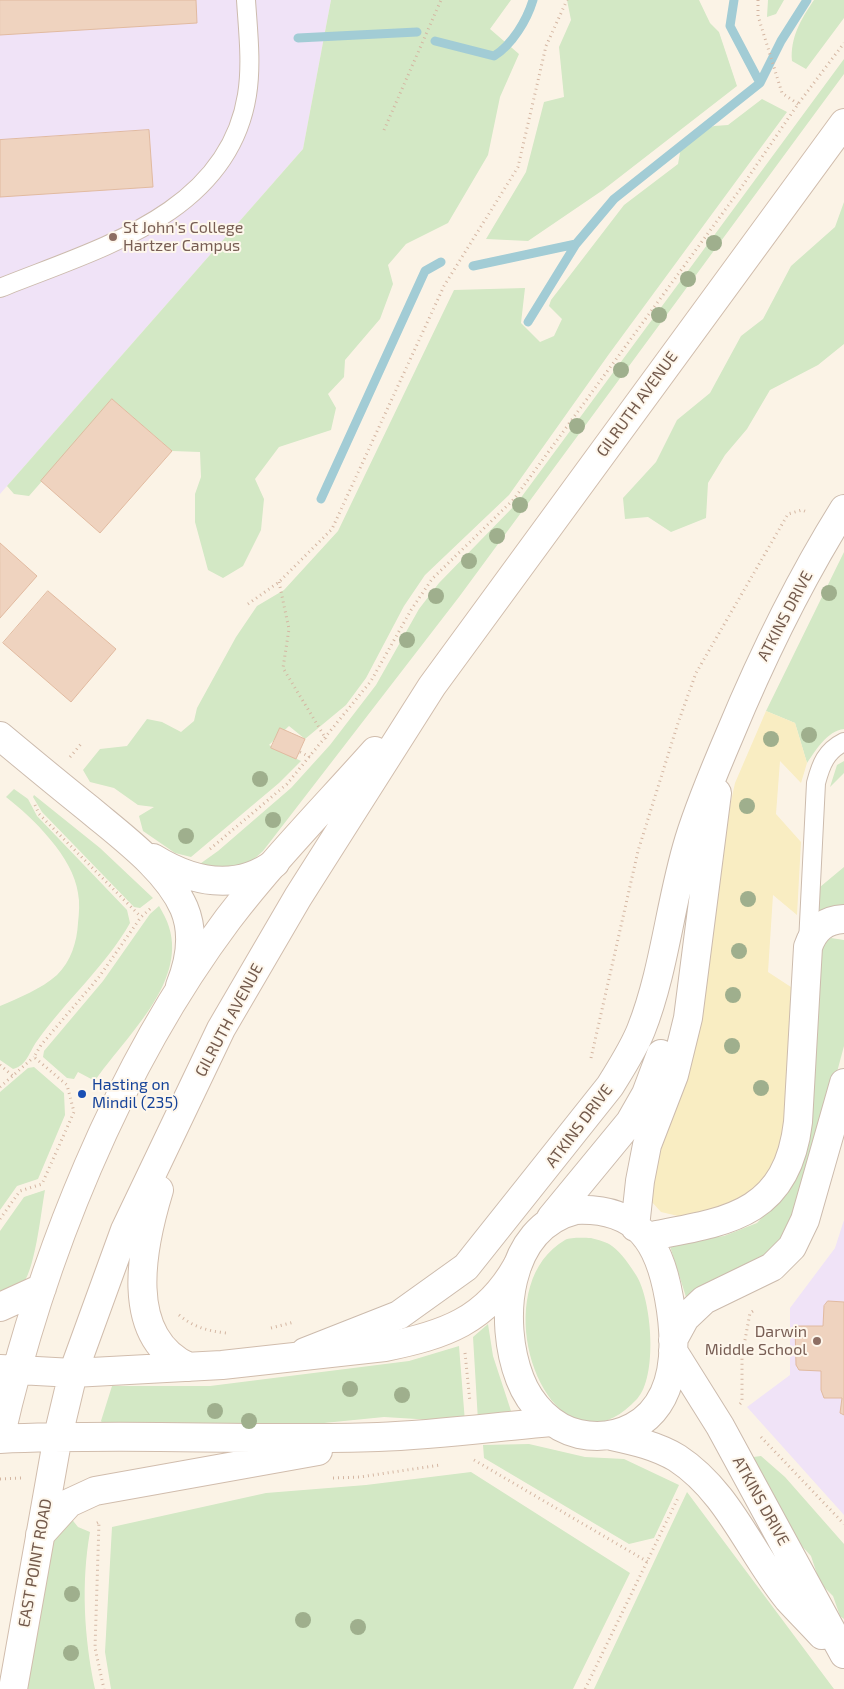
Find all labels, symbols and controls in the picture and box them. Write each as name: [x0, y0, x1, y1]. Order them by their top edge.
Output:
place label: St John's College Hartzer Campus: [123, 218, 243, 256]
marker: St John's College Hartzer Campus: [107, 231, 119, 243]
street label: GILRUTH AVENUE: [592, 348, 682, 460]
street label: ATKINS DRIVE: [753, 568, 817, 664]
street label: GILRUTH AVENUE: [191, 960, 267, 1080]
place label: Hasting on Mindil (235): [92, 1075, 178, 1113]
street label: ATKINS DRIVE: [541, 1081, 617, 1171]
marker: Hasting on Mindil (235): [76, 1088, 88, 1100]
place label: Darwin Middle School: [705, 1322, 807, 1360]
marker: Darwin Middle School: [811, 1335, 823, 1347]
street label: ATKINS DRIVE: [729, 1453, 793, 1549]
street label: EAST POINT ROAD: [14, 1497, 56, 1629]

